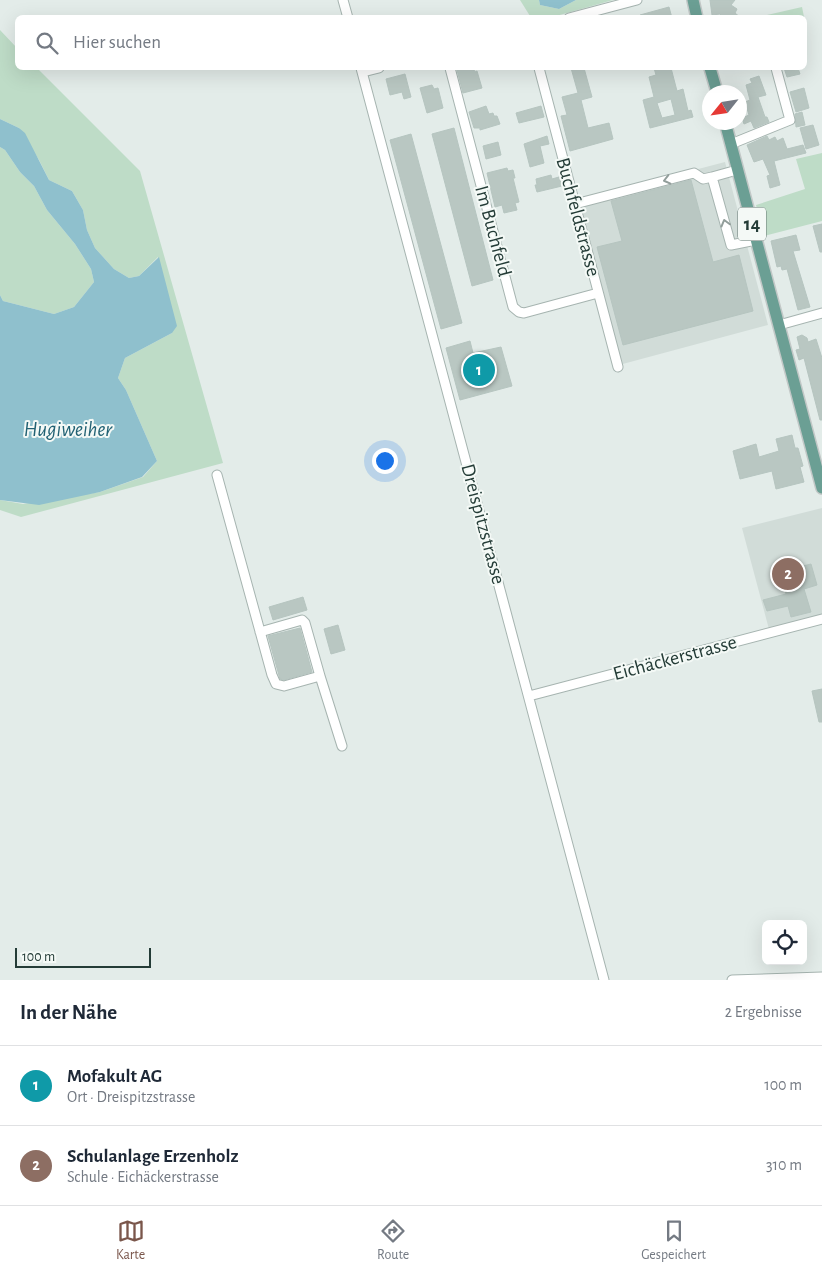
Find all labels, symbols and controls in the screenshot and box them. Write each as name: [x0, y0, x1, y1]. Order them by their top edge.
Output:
search box: [15, 15, 807, 70]
icon: search: [33, 29, 61, 57]
text: Hier suchen: [73, 33, 161, 52]
north arrow: [702, 85, 747, 130]
street label: Buchfeldstrasse: [553, 155, 603, 279]
one-way arrow: [662, 174, 671, 185]
street label: Im Buchfeld: [471, 183, 515, 279]
road number: 14: [738, 208, 766, 240]
one-way arrow: [720, 219, 730, 227]
pin: 1: [463, 351, 495, 389]
water label: Hugiweiher: [24, 419, 113, 440]
your location: [372, 448, 398, 474]
street label: Dreispitzstrasse: [457, 462, 509, 586]
pin: 2: [772, 555, 804, 593]
street label: Eichäckerstrasse: [611, 632, 739, 684]
map controls: [762, 920, 807, 965]
button: locate: [762, 920, 807, 965]
scale bar: [15, 945, 151, 968]
text: 100 m: [22, 950, 55, 964]
text: In der Nähe: [20, 1002, 117, 1023]
text: 2 Ergebnisse: [725, 1004, 802, 1020]
text: Mofakult AG: [67, 1067, 162, 1086]
text: 1: [33, 1077, 39, 1093]
text: 100 m: [764, 1077, 802, 1093]
text: Ort · Dreispitzstrasse: [67, 1089, 195, 1105]
text: Schulanlage Erzenholz: [67, 1147, 239, 1166]
text: 2: [32, 1157, 40, 1173]
text: 310 m: [766, 1157, 802, 1173]
text: Schule · Eichäckerstrasse: [67, 1169, 219, 1185]
tab: Karte: [116, 1217, 145, 1264]
tab: Route: [377, 1217, 409, 1264]
tab: Gespeichert: [641, 1217, 706, 1264]

